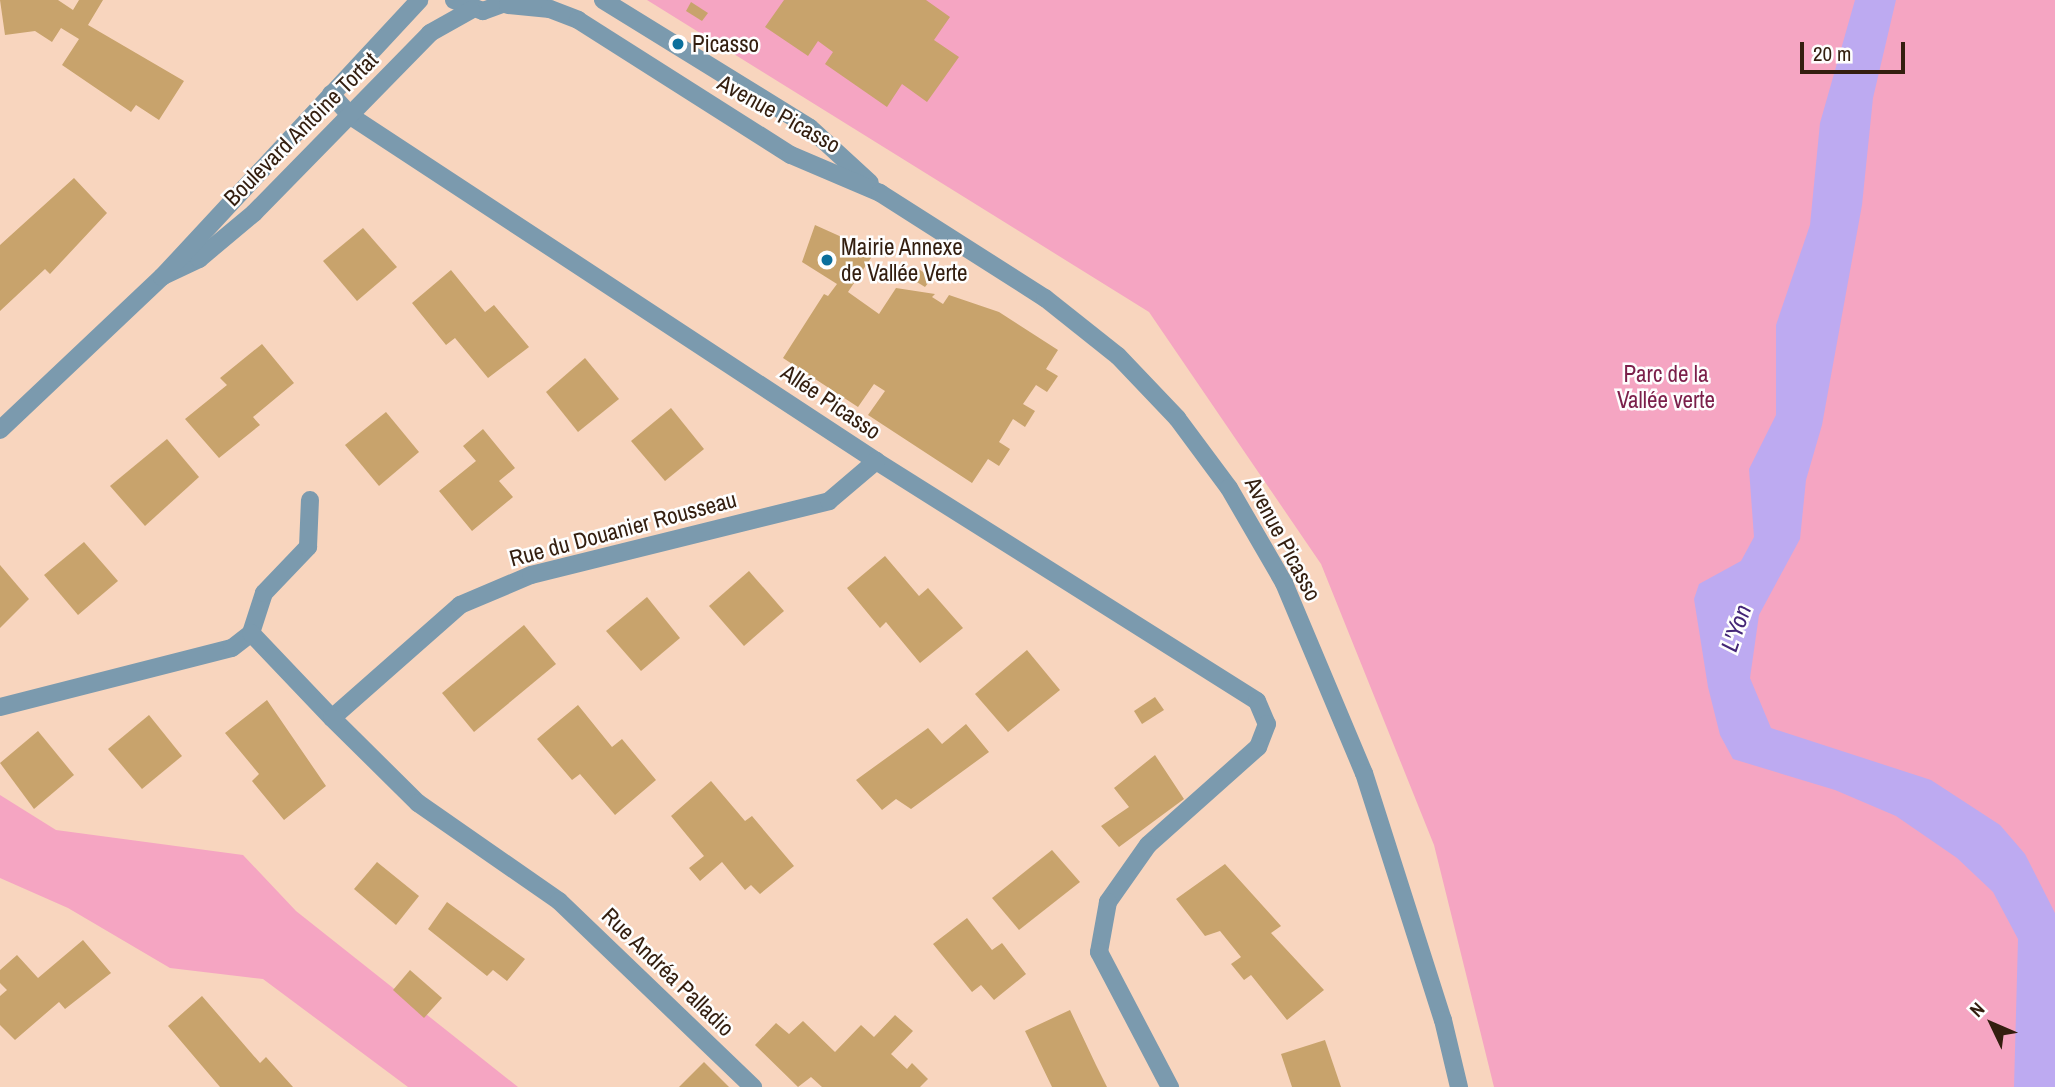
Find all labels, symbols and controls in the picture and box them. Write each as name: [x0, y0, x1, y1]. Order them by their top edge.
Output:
scale bar: [1803, 28, 1908, 72]
place label: Picasso: [692, 30, 759, 58]
marker: Picasso: [670, 36, 686, 52]
text: 20 m: [1813, 39, 1851, 68]
street label: Boulevard Antoine Tortat: [218, 46, 384, 212]
street label: Avenue Picasso: [713, 69, 845, 159]
place label: Mairie Annexe de Vallée Verte: [841, 233, 968, 287]
marker: Mairie Annexe de Vallée Verte: [819, 252, 835, 268]
street label: Allée Picasso: [776, 359, 886, 445]
park label: Parc de la Vallée verte: [1617, 360, 1715, 414]
street label: Avenue Picasso: [1239, 472, 1327, 606]
street label: Rue du Douanier Rousseau: [507, 485, 739, 573]
water label: L'Yon: [1715, 601, 1757, 655]
street label: Rue Andréa Palladio: [596, 902, 740, 1042]
north arrow: [1957, 989, 2027, 1059]
text: N: [1964, 996, 1990, 1022]

